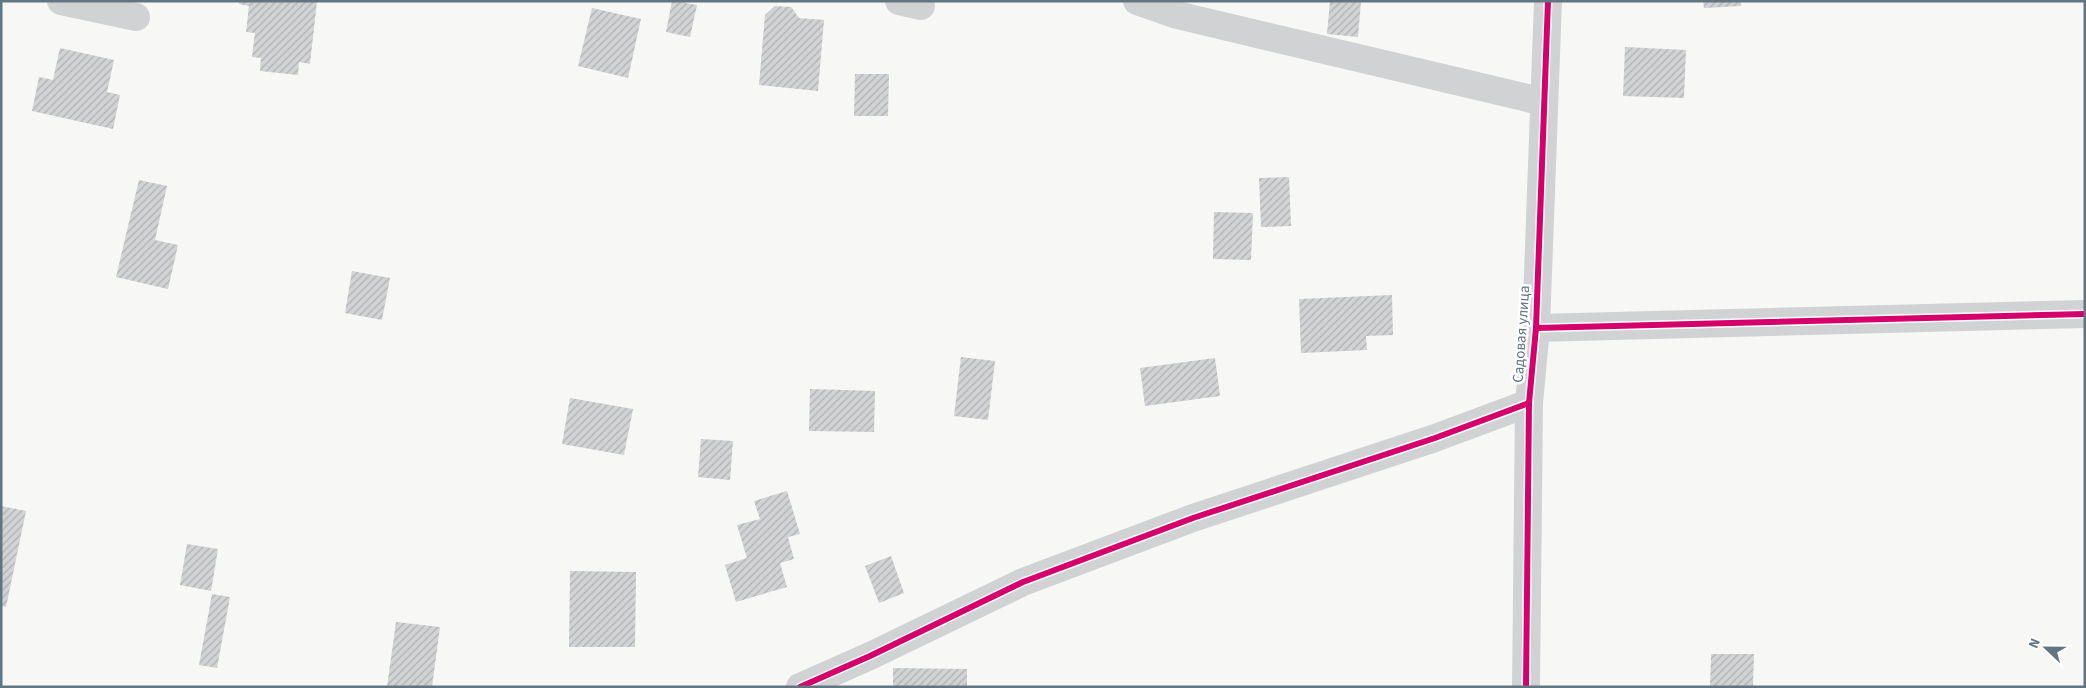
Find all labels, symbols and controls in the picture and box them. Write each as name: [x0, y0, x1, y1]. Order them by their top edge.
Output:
street label: Садовая улица: [1508, 285, 1535, 383]
north arrow: [2021, 623, 2071, 673]
text: N: [2024, 635, 2046, 652]

